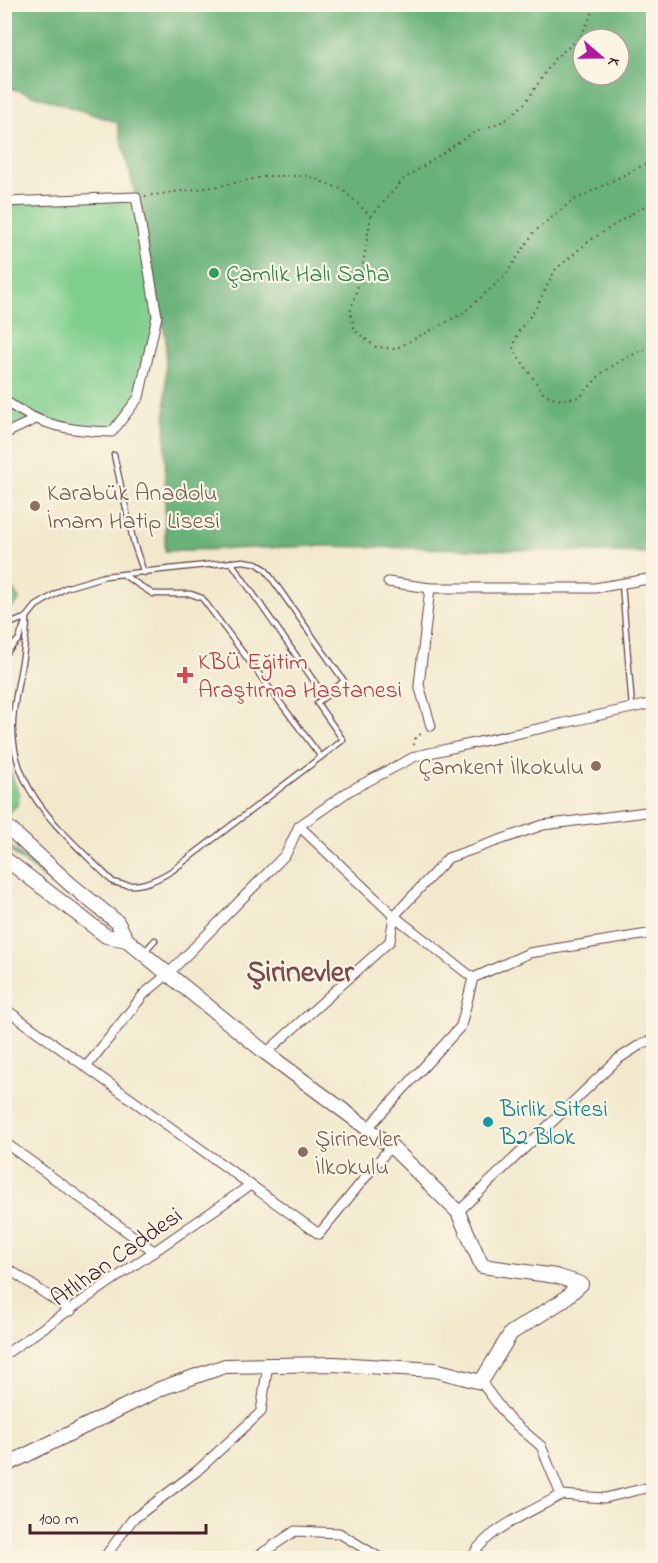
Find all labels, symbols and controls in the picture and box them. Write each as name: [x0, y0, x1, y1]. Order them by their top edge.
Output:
north arrow: [571, 27, 631, 87]
text: K: [600, 54, 626, 70]
place label: Çamlık Halı Saha: [226, 258, 390, 293]
marker: Çamlık Halı Saha: [207, 266, 221, 280]
place label: Karabük Anadolu İmam Hatip Lisesi: [47, 477, 220, 540]
marker: Karabük Anadolu İmam Hatip Lisesi: [28, 499, 42, 513]
place label: KBÜ Eğitim Araştırma Hastanesi: [198, 646, 402, 709]
marker: KBÜ Eğitim Araştırma Hastanesi: [176, 666, 194, 684]
place label: Çamkent İlkokulu: [418, 751, 584, 786]
marker: Çamkent İlkokulu: [589, 759, 603, 773]
district label: Şirinevler: [247, 952, 354, 996]
place label: Birlik Sitesi B2 Blok: [499, 1093, 608, 1156]
marker: Birlik Sitesi B2 Blok: [481, 1115, 495, 1129]
place label: Şirinevler İlkokulu: [315, 1123, 401, 1186]
marker: Şirinevler İlkokulu: [296, 1145, 310, 1159]
street label: Atlıhan Caddesi: [44, 1200, 190, 1316]
scale bar: [30, 1497, 206, 1535]
text: 100 m: [39, 1507, 79, 1533]

